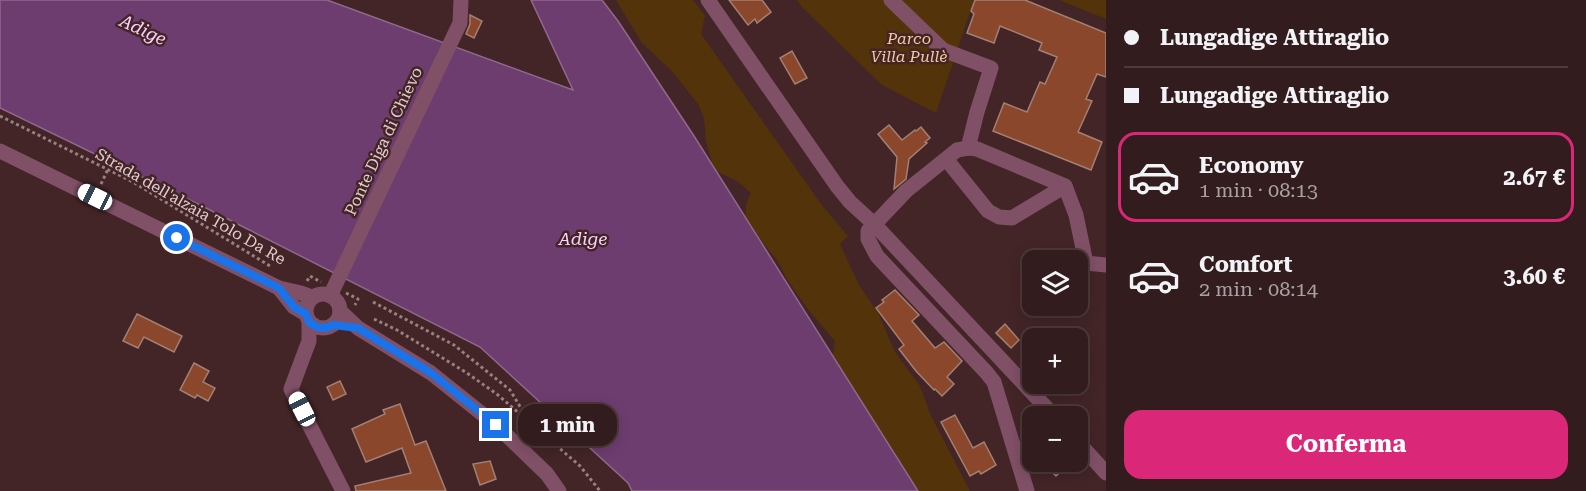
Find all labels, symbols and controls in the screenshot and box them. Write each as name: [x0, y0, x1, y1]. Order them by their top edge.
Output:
water label: Adige: [116, 9, 170, 49]
text: Lungadige Attiraglio: [1160, 25, 1389, 50]
park label: Parco Villa Pullè: [871, 29, 947, 66]
street label: Ponte Diga di Chievo: [341, 64, 426, 218]
text: Lungadige Attiraglio: [1160, 83, 1389, 108]
street label: Strada dell'alzaia Tolo Da Re: [92, 144, 289, 269]
icon: car: [1127, 150, 1181, 204]
text: Economy: [1199, 153, 1303, 178]
text: 2.67 €: [1503, 165, 1565, 190]
text: 1 min · 08:13: [1199, 178, 1318, 202]
car: [75, 181, 115, 213]
route start: [163, 224, 190, 251]
water label: Adige: [558, 228, 607, 249]
icon: car: [1127, 249, 1181, 303]
map controls: [1022, 250, 1088, 472]
button: layers: [1022, 250, 1088, 316]
text: Comfort: [1199, 252, 1292, 277]
text: 3.60 €: [1503, 264, 1565, 289]
text: 2 min · 08:14: [1199, 277, 1318, 301]
button: +: [1022, 328, 1088, 394]
car: [286, 389, 318, 429]
callout: 1 min: [517, 404, 616, 446]
button: −: [1022, 406, 1088, 472]
button: Conferma: [1124, 410, 1568, 479]
route end: [482, 411, 509, 438]
text: 1 min: [540, 413, 595, 437]

